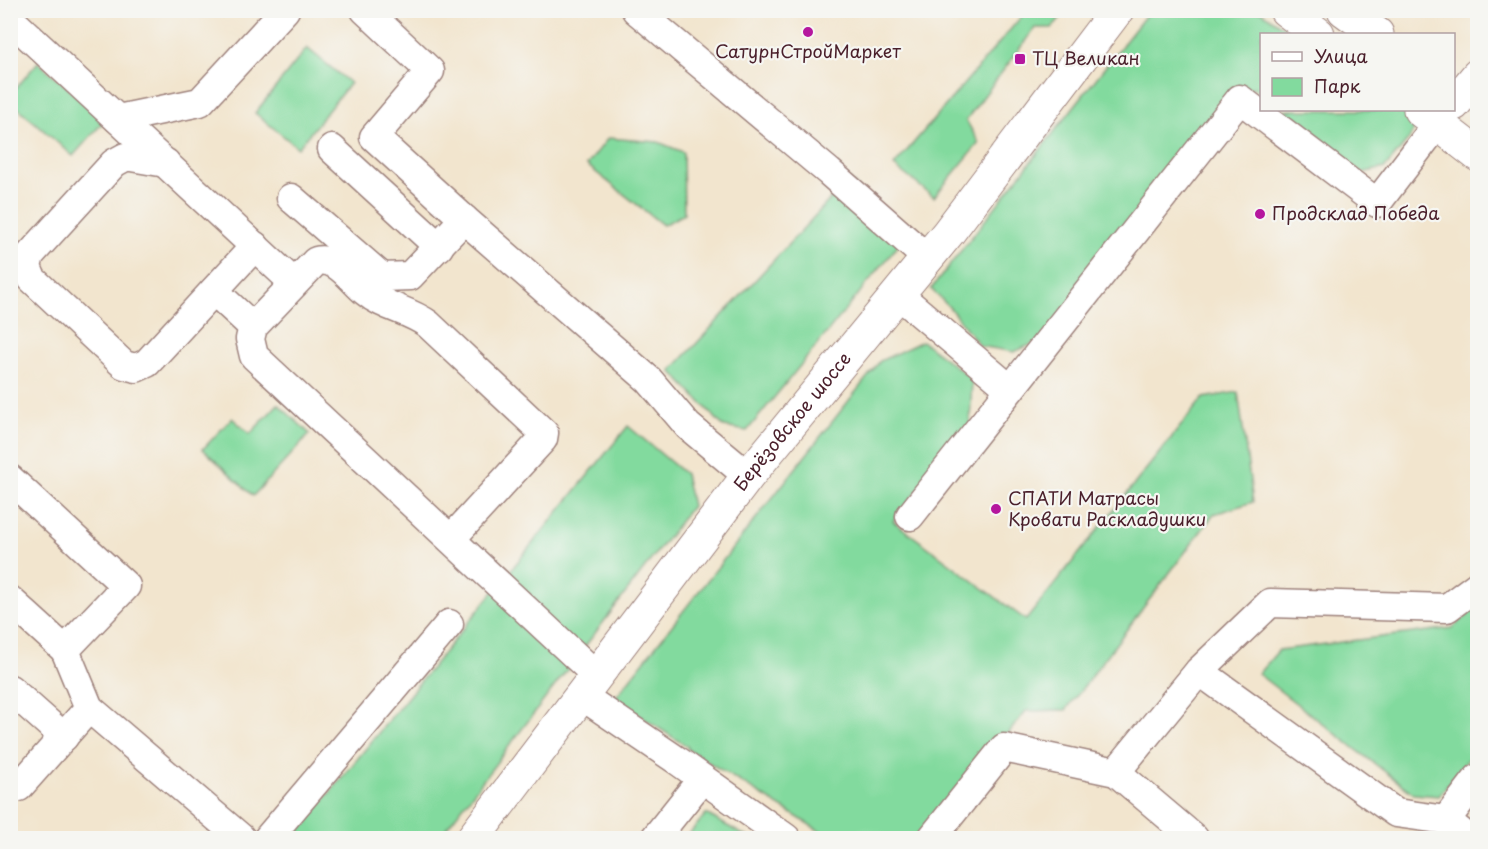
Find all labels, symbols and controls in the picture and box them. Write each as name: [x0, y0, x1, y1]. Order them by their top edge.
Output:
marker: СатурнСтройМаркет: [801, 25, 815, 39]
legend: [1260, 33, 1455, 111]
place label: СатурнСтройМаркет: [715, 37, 901, 64]
text: Улица: [1314, 42, 1368, 69]
place label: ТЦ Великан: [1032, 44, 1140, 71]
marker: ТЦ Великан: [1013, 52, 1027, 66]
text: Парк: [1314, 72, 1361, 99]
place label: Продсклад Победа: [1272, 199, 1440, 226]
marker: Продсклад Победа: [1253, 207, 1267, 221]
street label: Берёзовское шоссе: [726, 346, 857, 496]
place label: СПАТИ Матрасы Кровати Раскладушки: [1008, 484, 1206, 532]
marker: СПАТИ Матрасы Кровати Раскладушки: [989, 502, 1003, 516]

